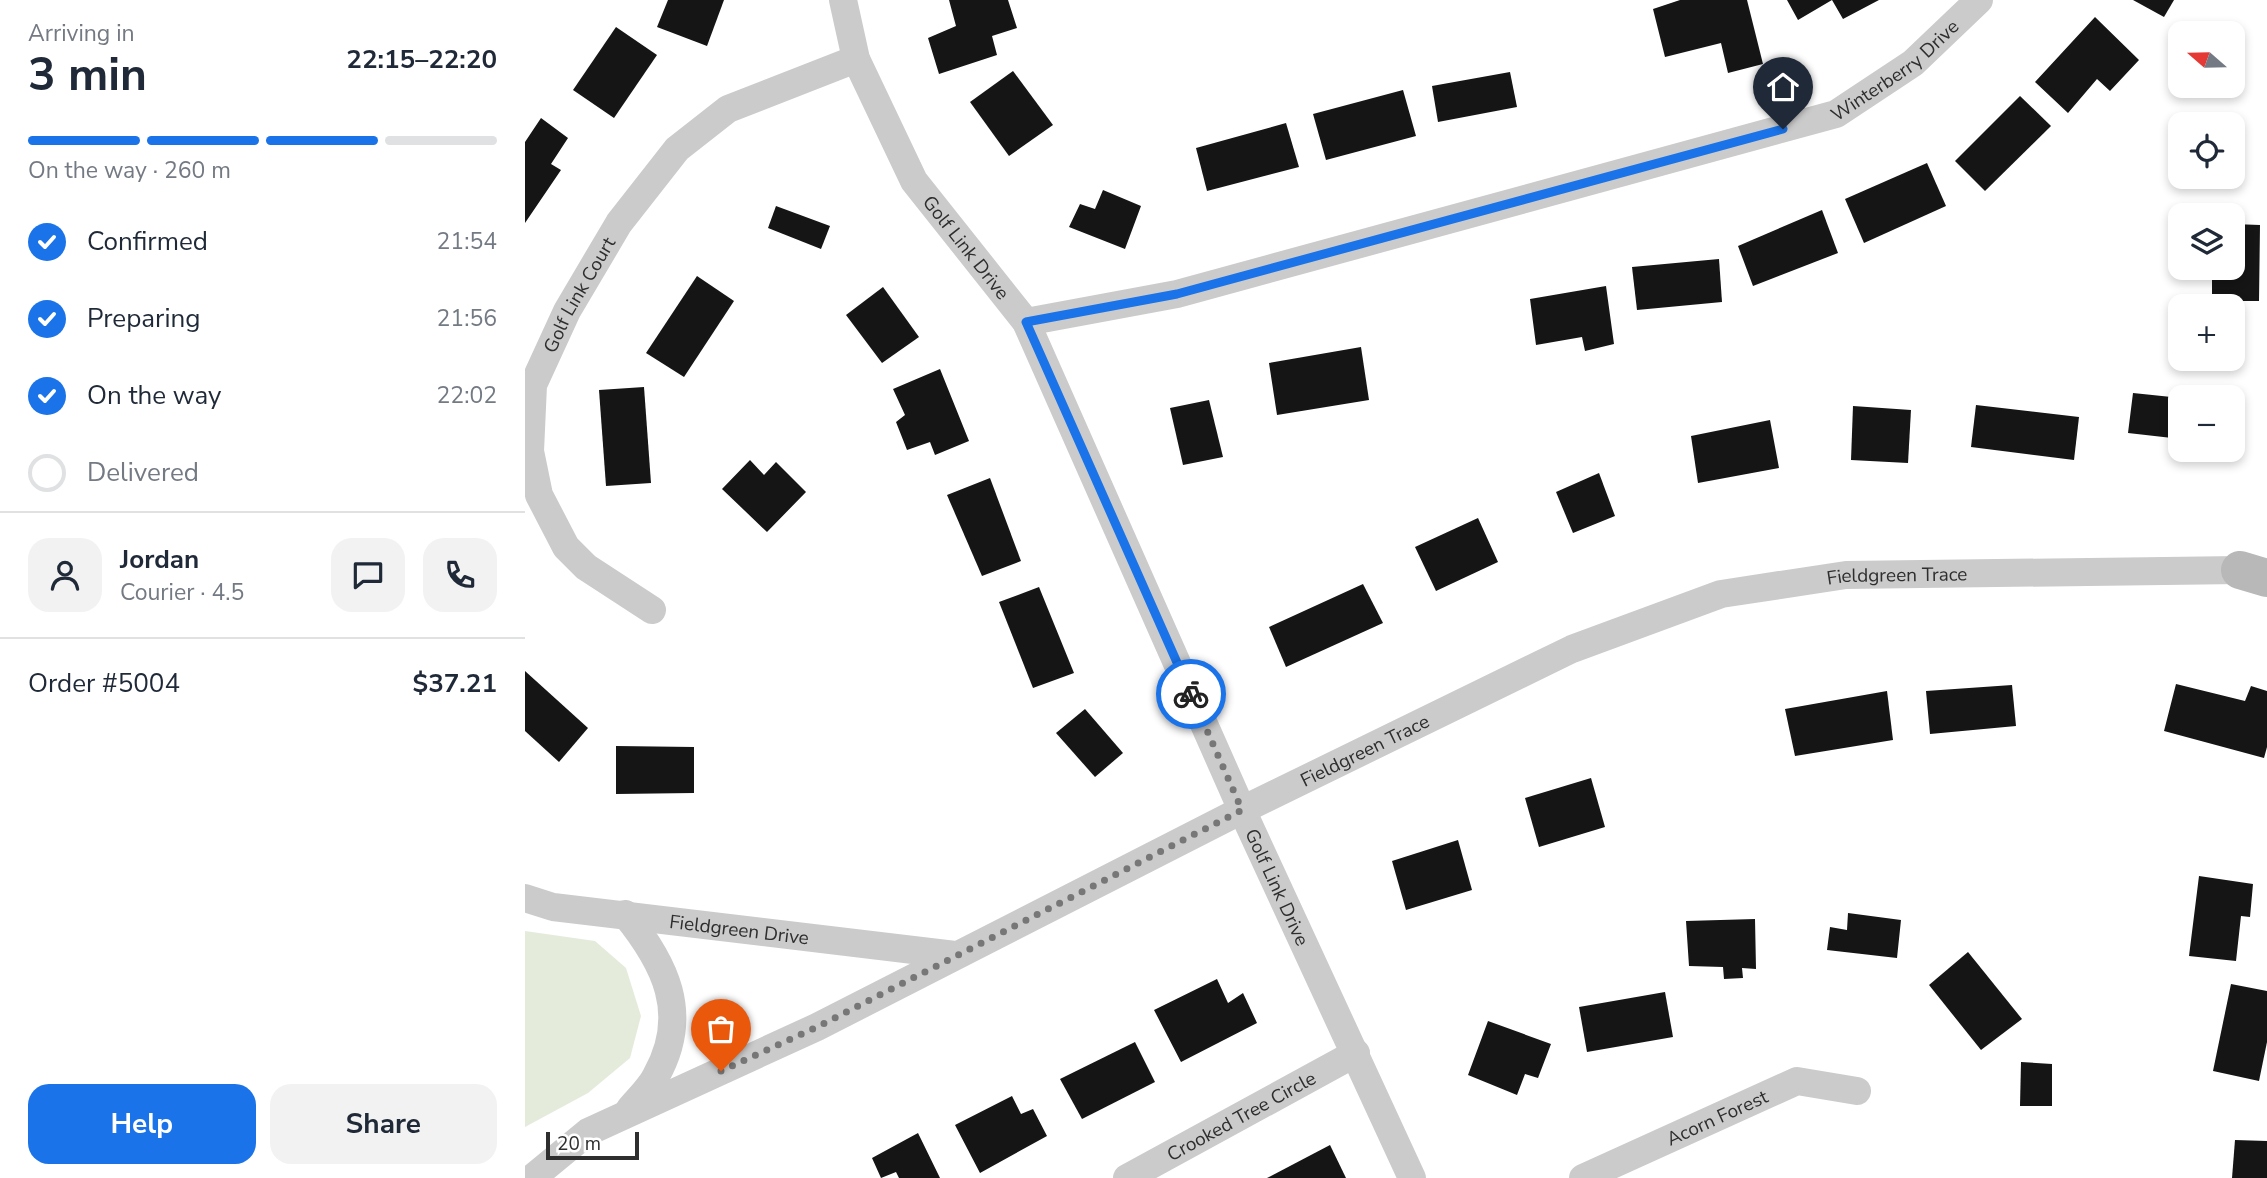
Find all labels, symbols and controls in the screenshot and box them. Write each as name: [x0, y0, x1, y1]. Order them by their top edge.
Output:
street label: Winterberry Drive: [1826, 14, 1965, 128]
text: Arriving in: [28, 18, 135, 49]
north arrow: [2168, 21, 2245, 98]
map controls: [2168, 21, 2245, 462]
text: 22:15–22:20: [346, 42, 497, 77]
text: 3 min: [28, 43, 147, 106]
pin: [1753, 57, 1813, 129]
icon: home: [1764, 68, 1802, 106]
button: locate: [2168, 112, 2245, 189]
text: On the way · 260 m: [28, 155, 231, 186]
street label: Golf Link Drive: [916, 190, 1015, 305]
button: layers: [2168, 203, 2245, 280]
icon: check: [28, 223, 66, 261]
text: Confirmed: [87, 224, 208, 259]
text: 21:54: [437, 226, 497, 257]
street label: Golf Link Court: [538, 232, 622, 357]
button: +: [2168, 294, 2245, 371]
icon: check: [28, 300, 66, 338]
text: Preparing: [87, 301, 200, 336]
text: 21:56: [437, 303, 497, 334]
icon: check: [28, 377, 66, 415]
text: On the way: [87, 378, 221, 413]
text: 22:02: [437, 380, 497, 411]
button: −: [2168, 385, 2245, 462]
text: Delivered: [87, 455, 199, 490]
button: person: [28, 538, 102, 612]
button: chat: [331, 538, 405, 612]
button: phone: [423, 538, 497, 612]
text: Jordan: [120, 542, 199, 577]
street label: Fieldgreen Trace: [1825, 561, 1968, 592]
text: Courier · 4.5: [120, 577, 244, 608]
courier: [1156, 659, 1226, 729]
text: Order #5004: [28, 666, 180, 701]
text: $37.21: [413, 666, 497, 701]
icon: bike: [1172, 675, 1210, 713]
street label: Fieldgreen Trace: [1296, 709, 1434, 794]
street label: Golf Link Drive: [1238, 825, 1315, 950]
street label: Fieldgreen Drive: [668, 909, 810, 951]
pin: [691, 999, 751, 1071]
icon: bag: [702, 1010, 740, 1048]
street label: Crooked Tree Circle: [1162, 1065, 1321, 1168]
button: Help: [28, 1084, 256, 1164]
button: Share: [270, 1084, 497, 1164]
street label: Acorn Forest: [1662, 1084, 1772, 1152]
scale bar: [546, 1129, 639, 1161]
text: 20 m: [557, 1131, 601, 1157]

